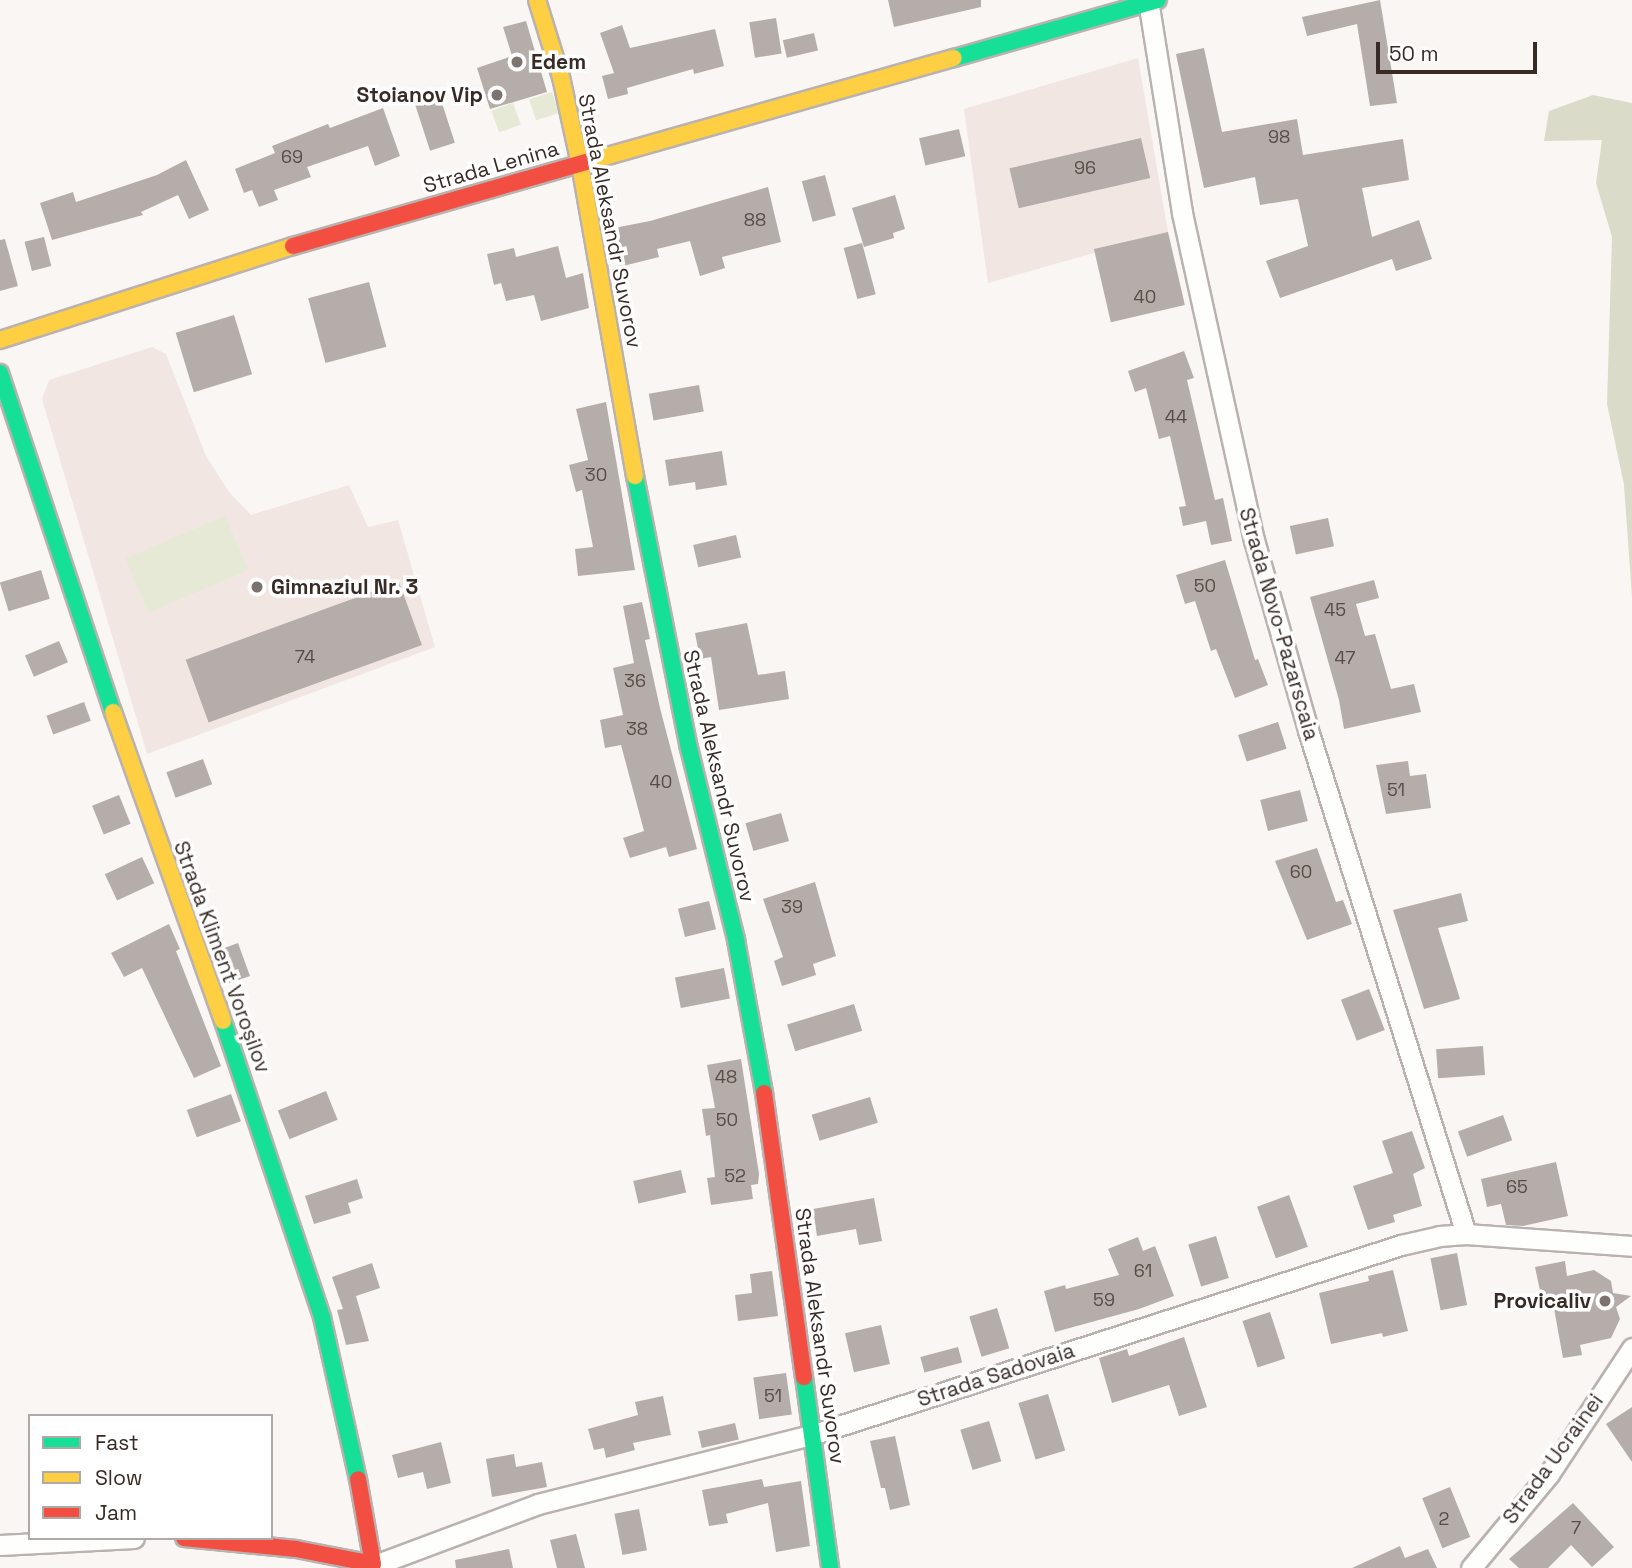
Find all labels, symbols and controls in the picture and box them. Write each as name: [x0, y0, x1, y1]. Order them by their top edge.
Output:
scale bar: [1380, 28, 1541, 72]
text: 50 m: [1389, 40, 1439, 67]
place label: Edem: [531, 49, 586, 75]
marker: Edem: [509, 54, 525, 70]
place label: Stoianov Vip: [356, 82, 483, 108]
marker: Stoianov Vip: [489, 87, 505, 103]
street label: Strada Aleksandr Suvorov: [573, 92, 647, 350]
house number: 98: [1268, 126, 1290, 148]
street label: Strada Lenina: [420, 136, 562, 198]
house number: 69: [281, 146, 303, 168]
house number: 96: [1074, 157, 1096, 179]
house number: 88: [744, 209, 766, 231]
house number: 40: [1134, 286, 1156, 308]
house number: 44: [1165, 406, 1187, 428]
house number: 30: [585, 464, 607, 486]
street label: Strada Novo-Pazarscaia: [1234, 505, 1324, 743]
place label: Gimnaziul Nr. 3: [271, 574, 419, 600]
house number: 50: [1194, 575, 1216, 597]
marker: Gimnaziul Nr. 3: [249, 579, 265, 595]
house number: 45: [1324, 599, 1346, 621]
house number: 74: [295, 646, 315, 668]
street label: Strada Aleksandr Suvorov: [678, 647, 760, 905]
house number: 47: [1335, 647, 1355, 669]
house number: 36: [624, 670, 646, 692]
house number: 38: [626, 718, 648, 740]
house number: 40: [650, 771, 672, 793]
house number: 51: [1387, 779, 1405, 801]
street label: Strada Kliment Voroșilov: [168, 838, 276, 1076]
house number: 60: [1290, 861, 1312, 883]
house number: 39: [781, 896, 803, 918]
house number: 48: [715, 1066, 737, 1088]
house number: 50: [716, 1109, 738, 1131]
house number: 52: [724, 1165, 746, 1187]
house number: 65: [1506, 1176, 1528, 1198]
street label: Strada Aleksandr Suvorov: [790, 1206, 850, 1466]
house number: 61: [1134, 1260, 1152, 1282]
place label: Provicaliv: [1494, 1288, 1591, 1314]
house number: 59: [1093, 1289, 1115, 1311]
marker: Provicaliv: [1597, 1293, 1613, 1309]
street label: Strada Sadovaia: [914, 1338, 1078, 1412]
house number: 51: [764, 1385, 782, 1407]
street label: Strada Ucrainei: [1497, 1389, 1609, 1529]
legend: [28, 1414, 273, 1540]
text: Fast: [95, 1429, 139, 1456]
text: Slow: [95, 1464, 143, 1491]
text: Jam: [95, 1499, 137, 1526]
house number: 2: [1439, 1508, 1449, 1530]
house number: 7: [1571, 1517, 1581, 1539]

